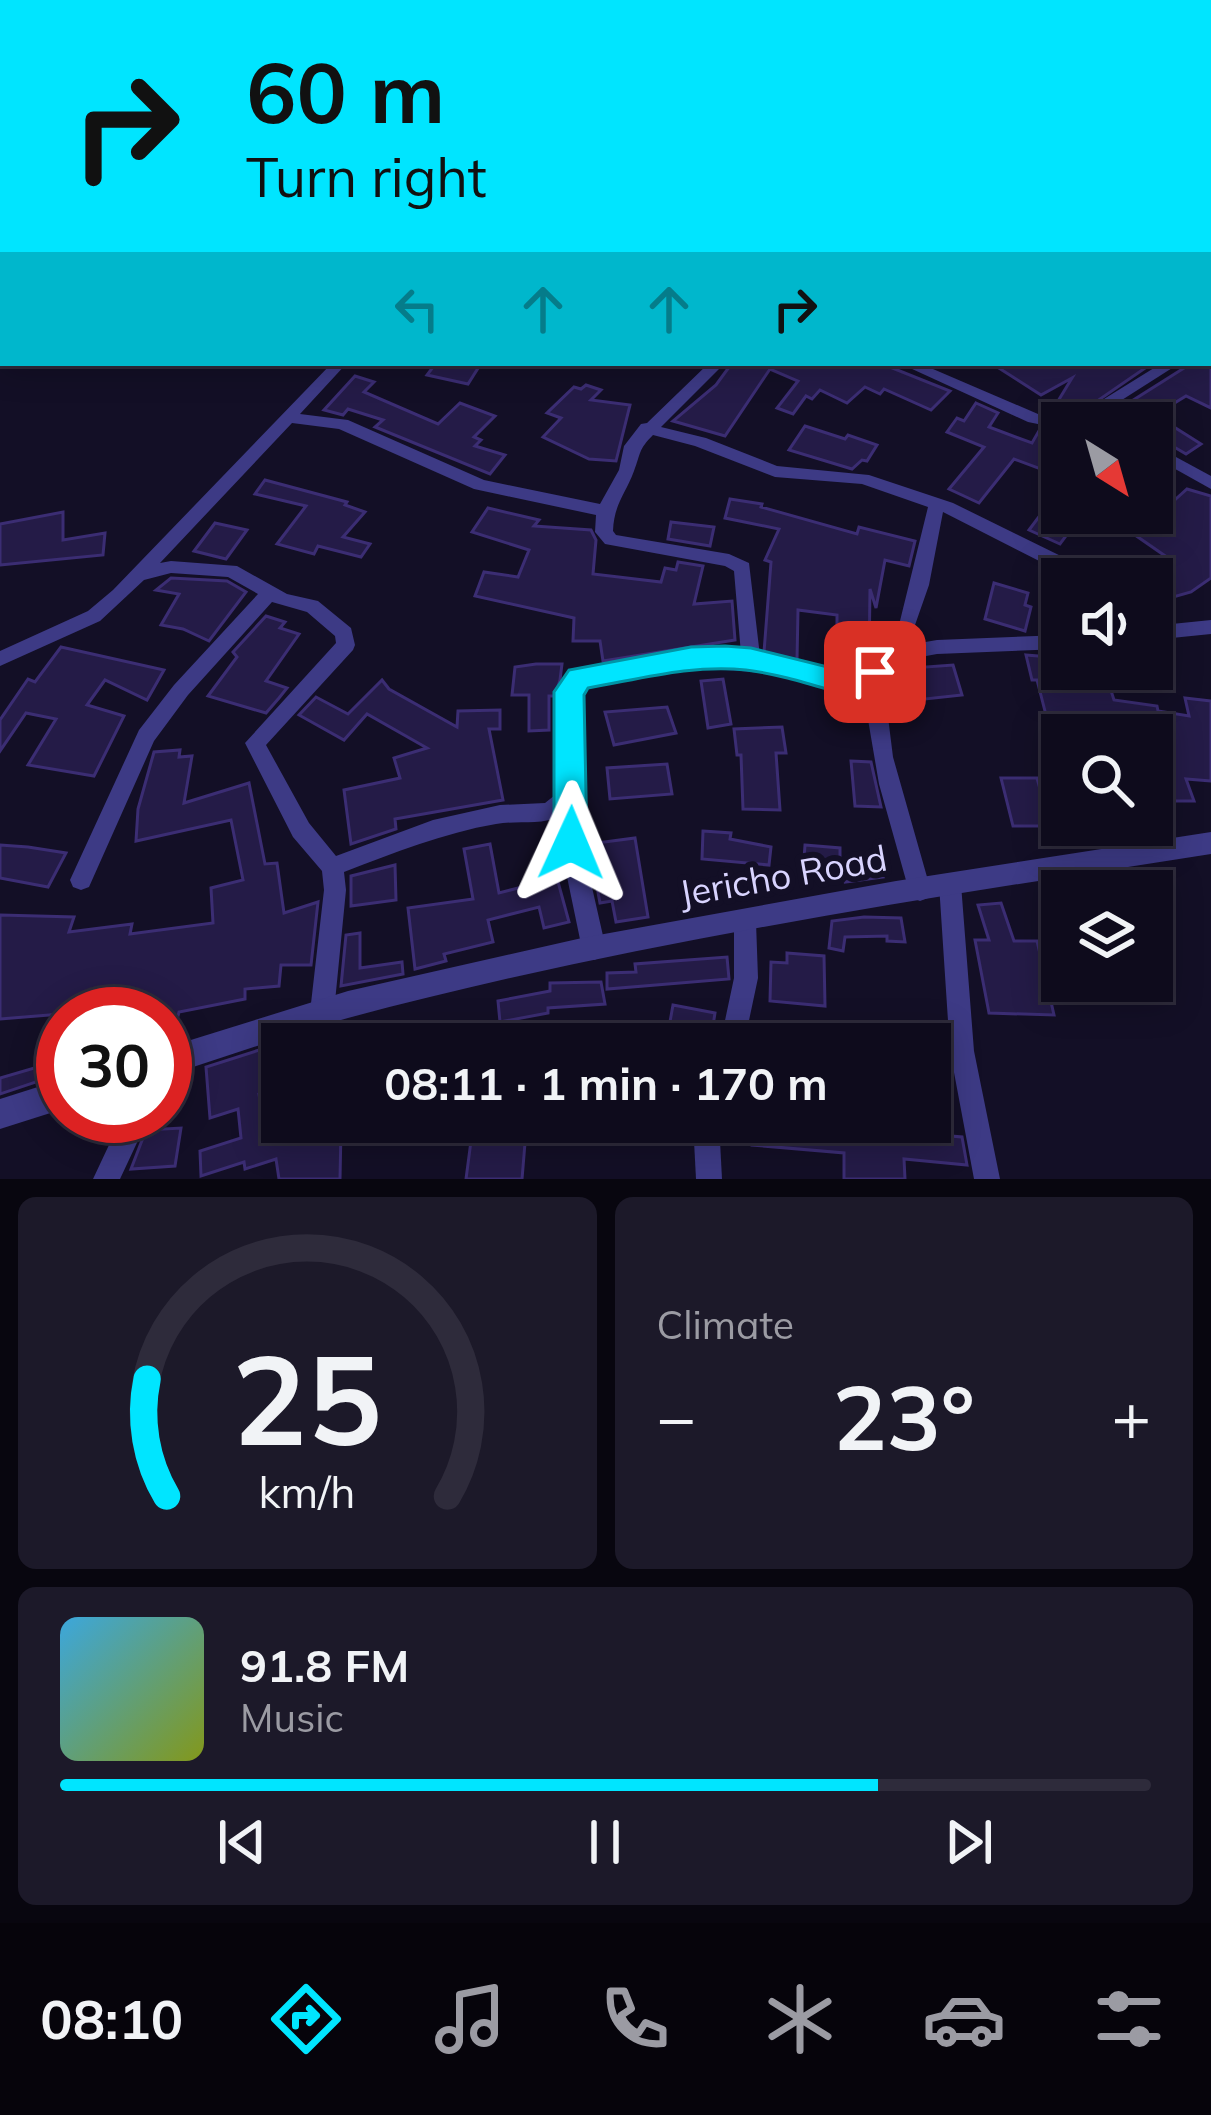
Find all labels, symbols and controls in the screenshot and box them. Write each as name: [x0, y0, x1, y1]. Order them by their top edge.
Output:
text: 60 m: [246, 39, 445, 144]
icon: right: [48, 48, 204, 204]
text: Turn right: [246, 143, 487, 211]
icon: left: [384, 276, 450, 342]
icon: ahead: [510, 276, 576, 342]
icon: ahead: [636, 276, 702, 342]
icon: right: [762, 276, 828, 342]
north arrow: [1041, 402, 1173, 534]
map controls: [1041, 402, 1173, 1002]
button: sound: [1041, 558, 1173, 690]
pin: [824, 621, 926, 723]
icon: arrive: [842, 639, 908, 705]
button: search: [1041, 714, 1173, 846]
position arrow: [508, 780, 634, 906]
street label: Jericho Road: [676, 835, 890, 915]
button: layers: [1041, 870, 1173, 1002]
speed limit sign: 30: [36, 987, 192, 1143]
text: 08:11 · 1 min · 170 m: [384, 1055, 828, 1111]
text: Climate: [657, 1300, 794, 1349]
text: 25: [232, 1320, 382, 1476]
text: 23°: [833, 1360, 975, 1473]
text: −: [657, 1375, 696, 1458]
text: +: [1111, 1375, 1151, 1458]
text: km/h: [259, 1465, 356, 1519]
text: 91.8 FM: [240, 1637, 409, 1693]
text: Music: [240, 1693, 344, 1742]
icon: previous: [209, 1809, 275, 1875]
icon: pause: [572, 1809, 638, 1875]
icon: next: [936, 1809, 1002, 1875]
icon: directions: [264, 1977, 348, 2061]
icon: music: [428, 1977, 512, 2061]
icon: phone: [593, 1977, 677, 2061]
icon: climate: [758, 1977, 842, 2061]
icon: car: [922, 1977, 1006, 2061]
icon: filters: [1087, 1977, 1171, 2061]
text: 08:10: [40, 1985, 183, 2053]

